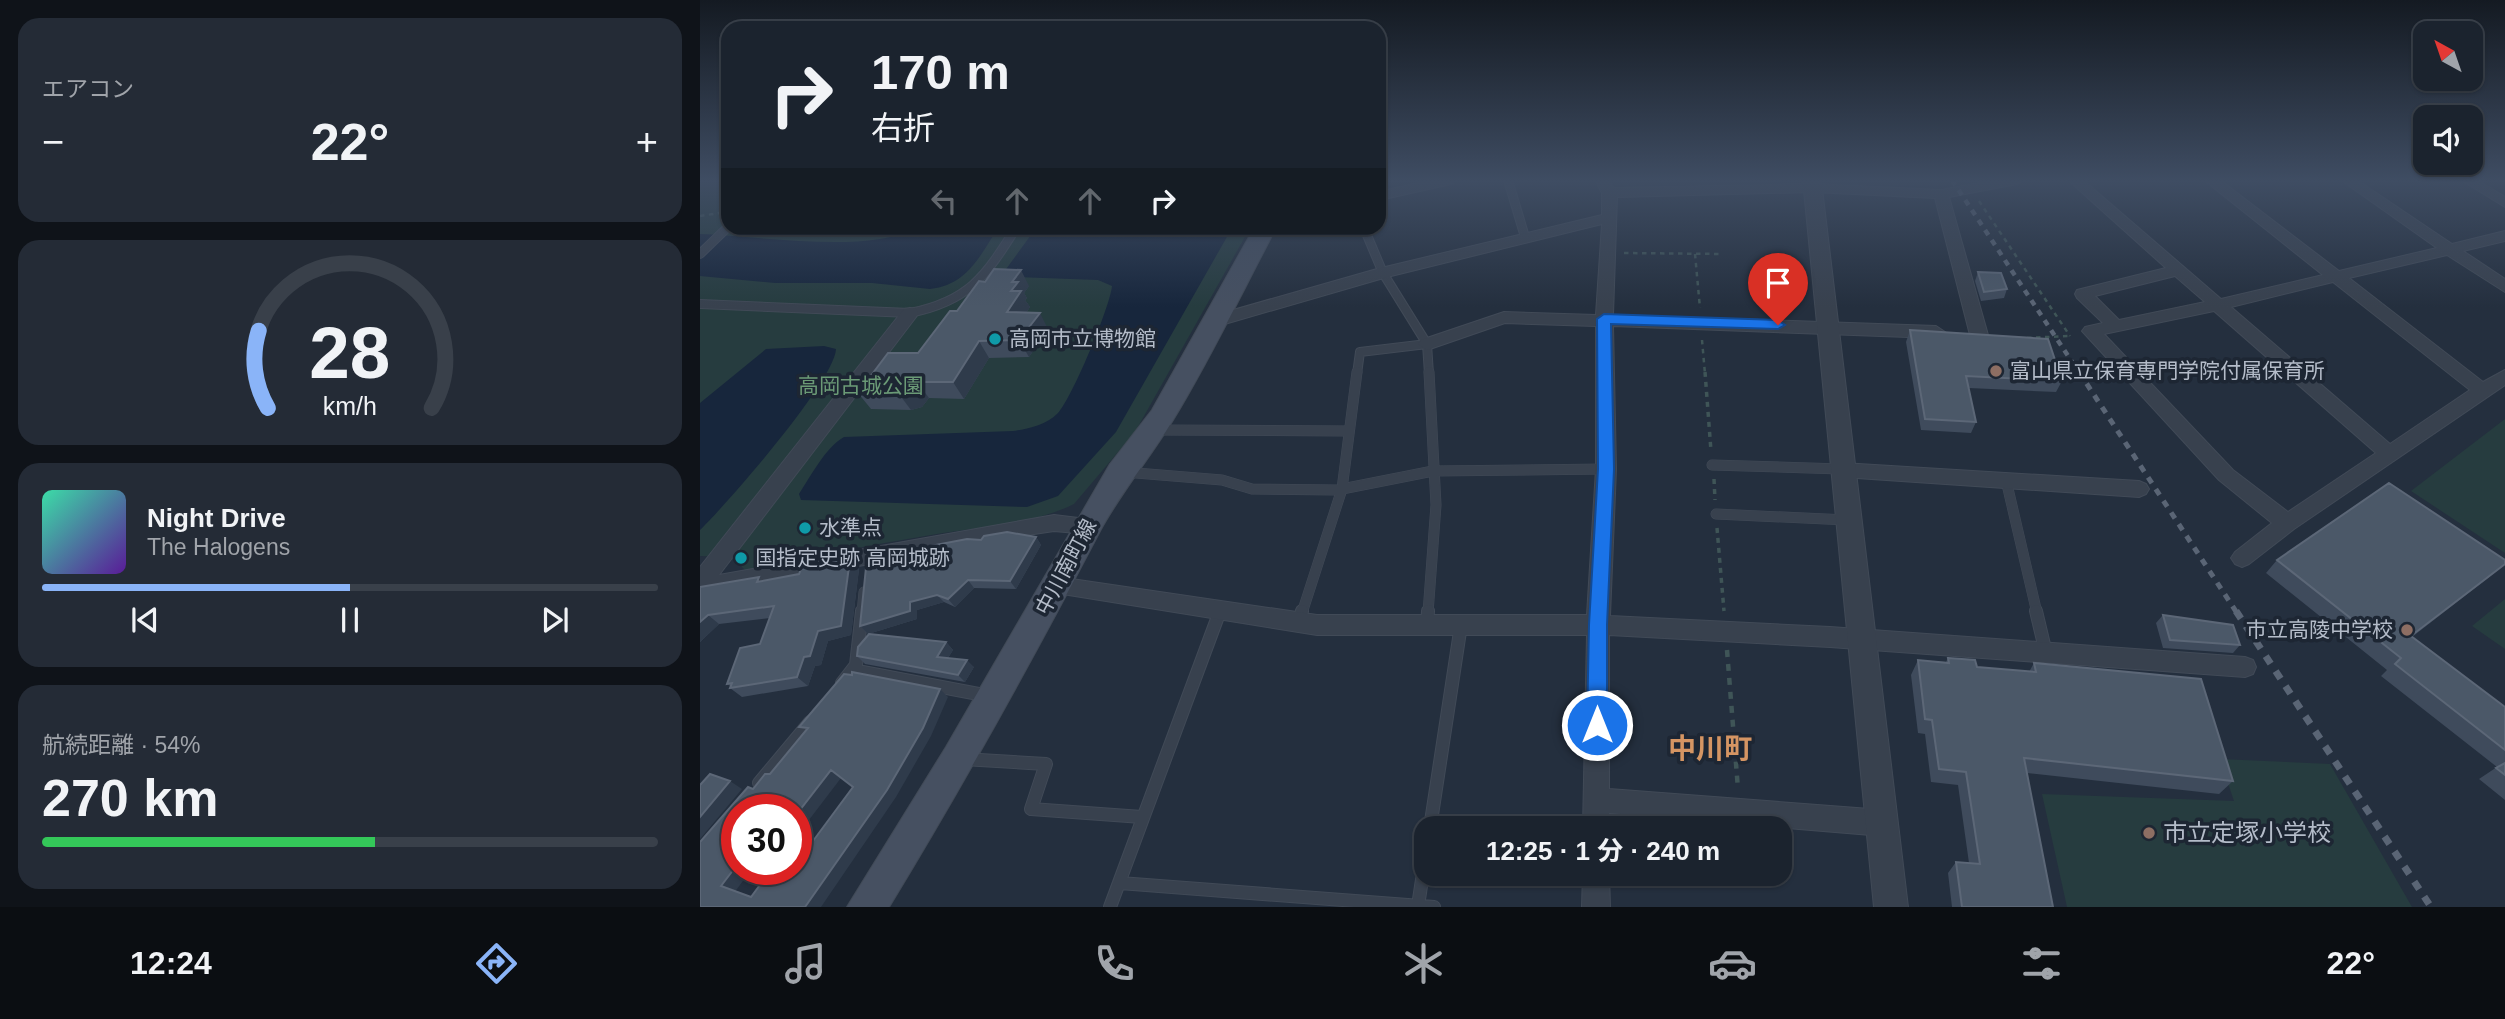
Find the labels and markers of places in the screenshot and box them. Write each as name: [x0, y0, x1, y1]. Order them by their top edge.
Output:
pin: [1748, 253, 1808, 325]
place label: 高岡市立博物館: [1009, 327, 1156, 350]
marker: 高岡市立博物館: [987, 331, 1003, 347]
place label: 富山県立保育専門学院付属保育所: [2010, 359, 2325, 382]
marker: 富山県立保育専門学院付属保育所: [1988, 363, 2004, 379]
place label: 水準点: [819, 516, 882, 539]
marker: 水準点: [797, 520, 813, 536]
place label: 国指定史跡 高岡城跡: [755, 546, 950, 569]
marker: 国指定史跡 高岡城跡: [733, 550, 749, 566]
place label: 市立高陵中学校: [2246, 618, 2393, 641]
marker: 市立高陵中学校: [2399, 622, 2415, 638]
place label: 市立定塚小学校: [2163, 819, 2331, 846]
marker: 市立定塚小学校: [2141, 825, 2157, 841]

